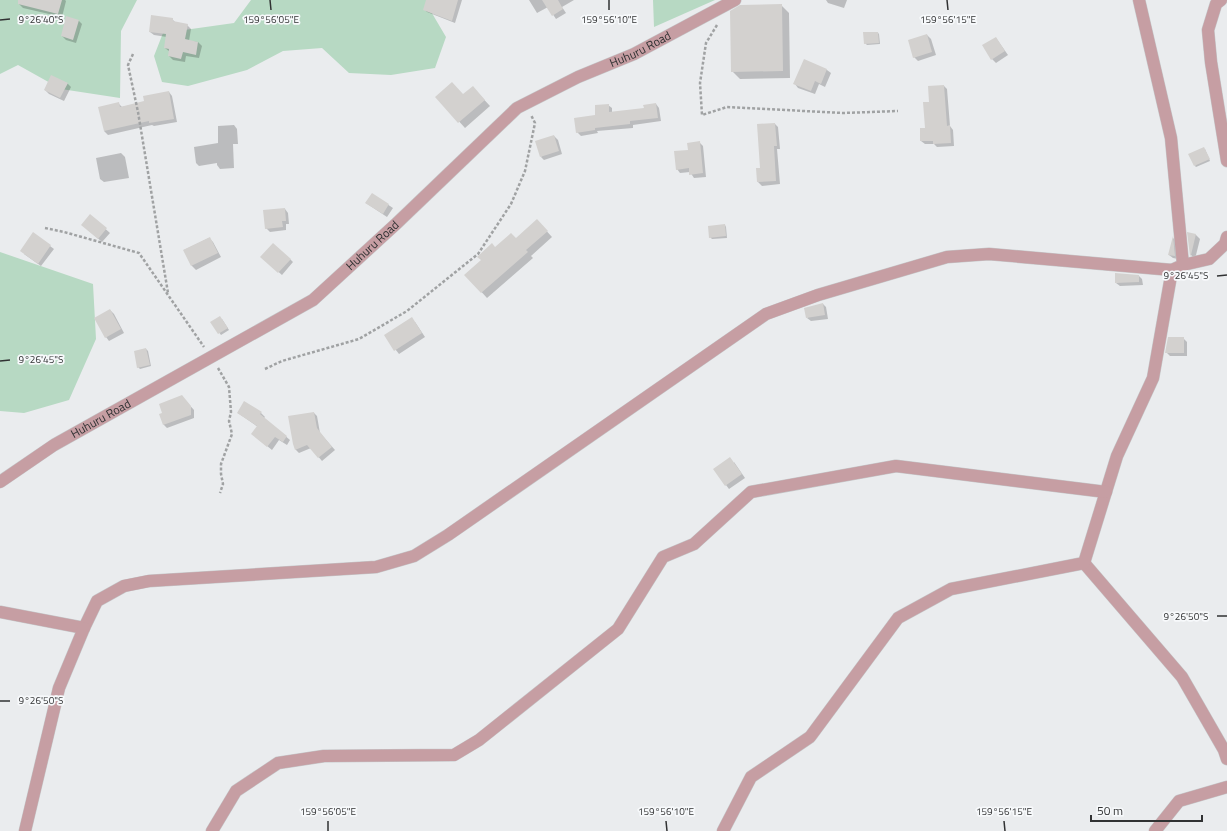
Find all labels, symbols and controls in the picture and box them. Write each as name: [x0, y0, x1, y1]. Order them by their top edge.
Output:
text: 9°26'40"S: [19, 12, 63, 27]
text: 159°56'05"E: [243, 12, 300, 27]
text: 159°56'10"E: [581, 12, 638, 27]
text: 159°56'15"E: [920, 12, 977, 27]
street label: Huhuru Road: [606, 26, 674, 72]
street label: Huhuru Road: [341, 216, 403, 275]
text: 9°26'45"S: [1164, 268, 1208, 283]
text: 9°26'45"S: [19, 352, 63, 367]
street label: Huhuru Road: [67, 394, 134, 443]
text: 9°26'50"S: [1164, 609, 1208, 624]
text: 9°26'50"S: [19, 693, 63, 708]
scale bar: [1091, 797, 1202, 823]
text: 50 m: [1097, 801, 1123, 820]
text: 159°56'05"E: [300, 804, 357, 819]
text: 159°56'10"E: [638, 804, 695, 819]
text: 159°56'15"E: [976, 804, 1033, 819]

